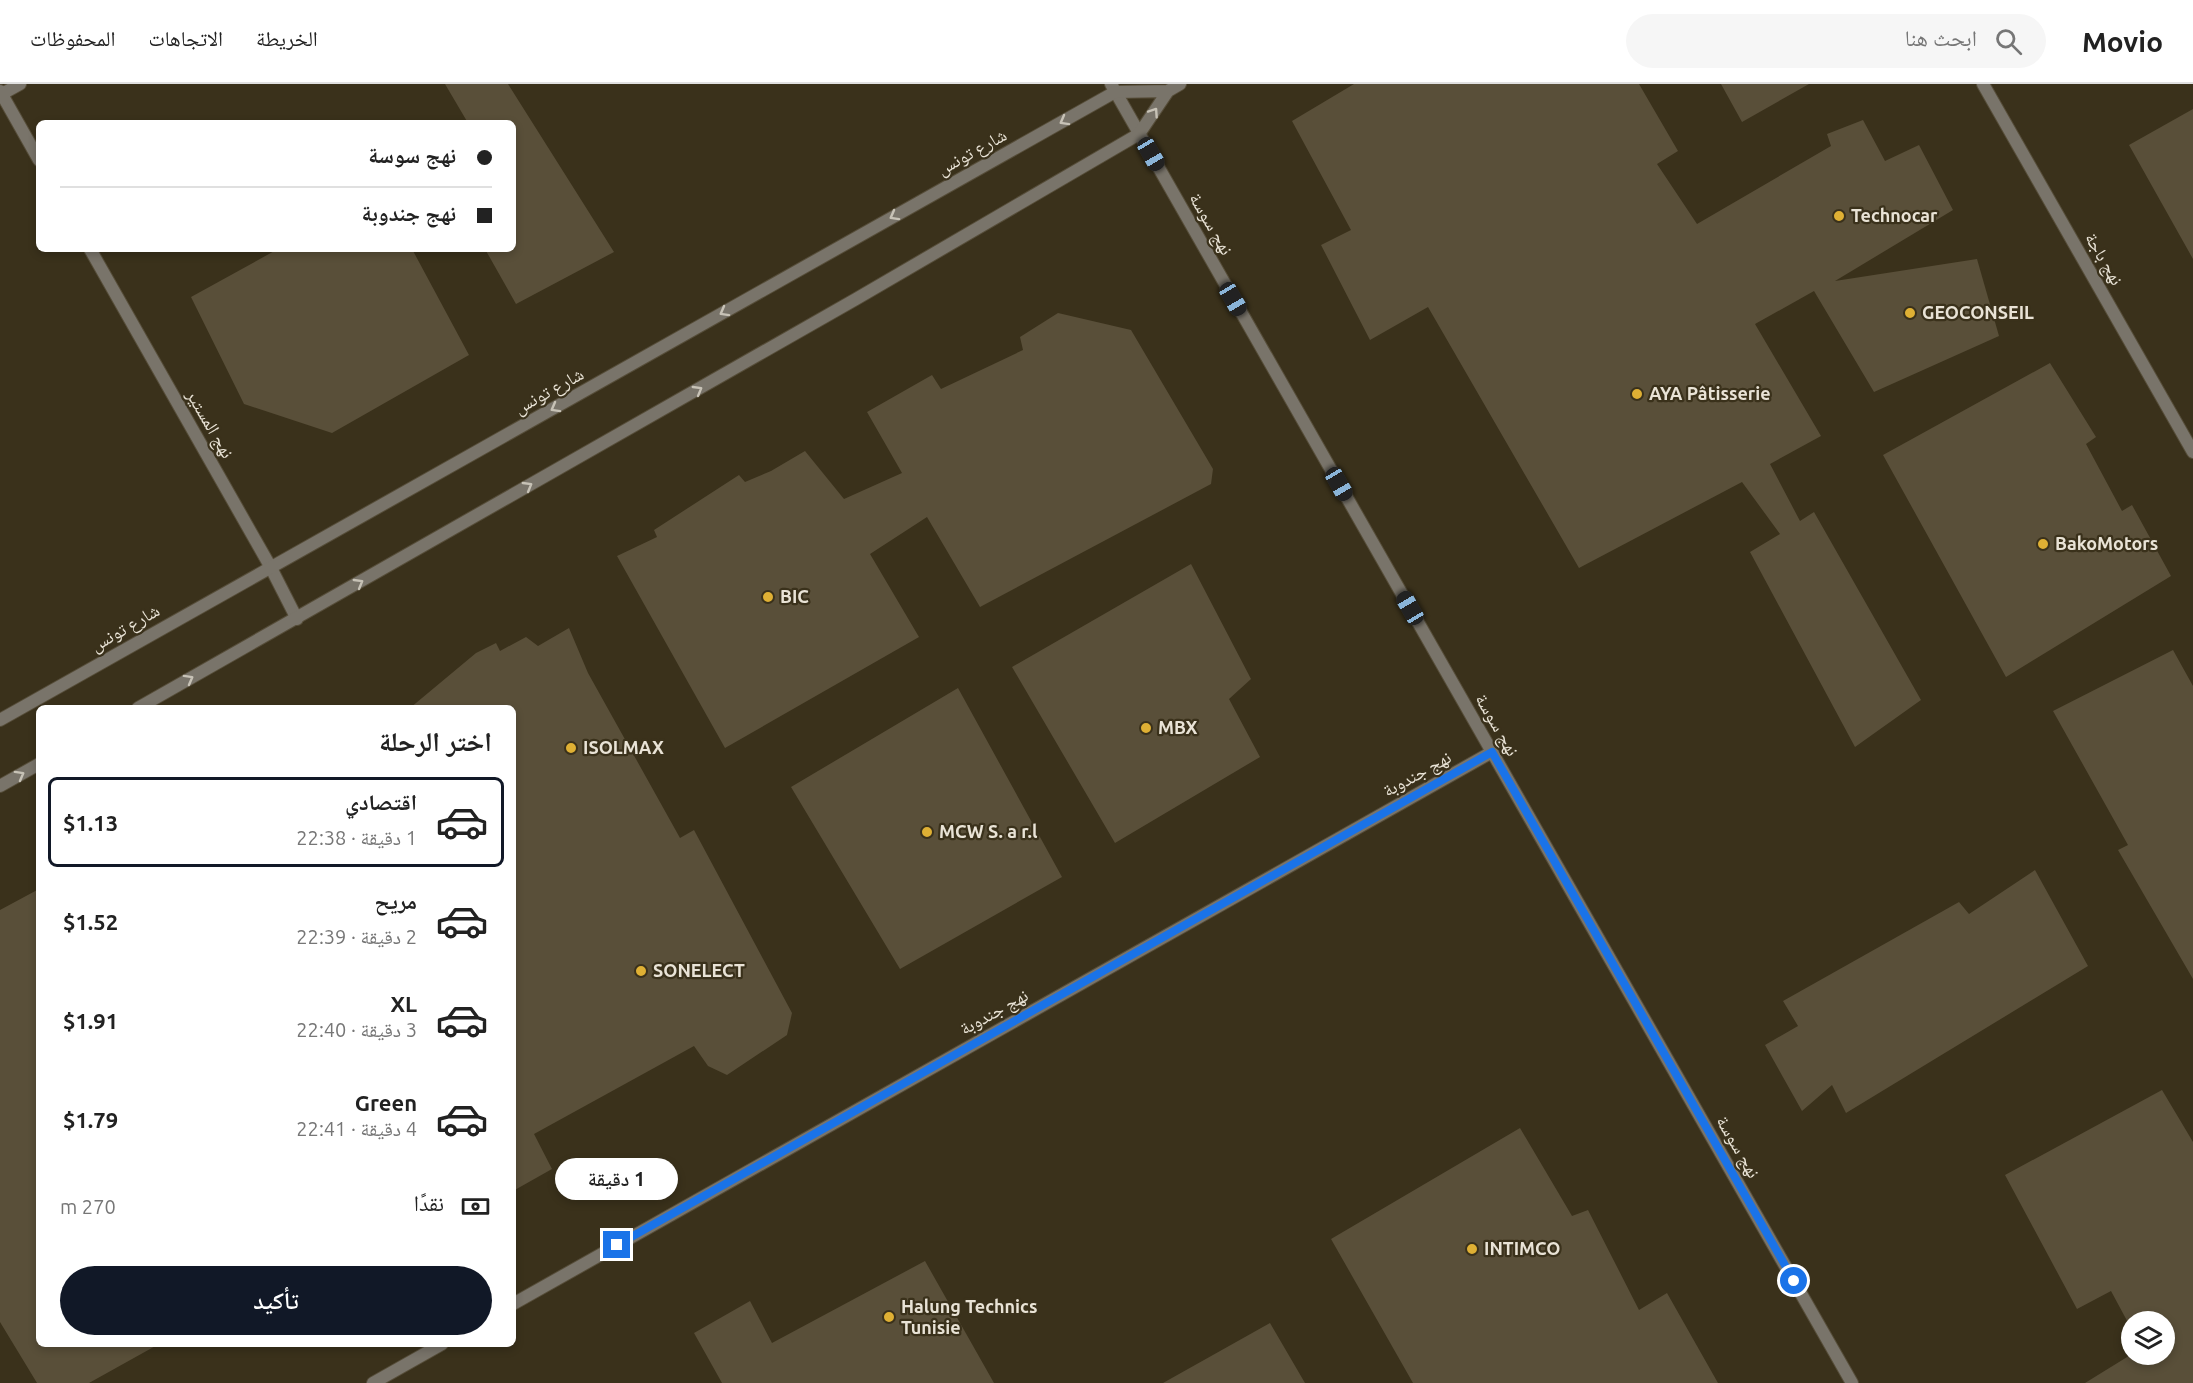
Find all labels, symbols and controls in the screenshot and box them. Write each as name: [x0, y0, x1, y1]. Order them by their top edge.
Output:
search box: [1626, 14, 2046, 68]
text: ابحث هنا: [1905, 25, 1977, 50]
icon: search: [1992, 25, 2025, 58]
text: المحفوظات: [30, 26, 115, 50]
text: الاتجاهات: [148, 26, 223, 50]
text: الخريطة: [256, 26, 318, 50]
text: Movio: [2082, 26, 2163, 57]
one-way arrow: [1147, 108, 1158, 119]
one-way arrow: [1060, 114, 1070, 125]
street label: شارع تونس: [933, 124, 1011, 180]
car: [1134, 134, 1168, 174]
text: نهج سوسة: [368, 142, 456, 167]
street label: نهج سوسة: [1184, 189, 1238, 260]
text: نهج جندوبة: [361, 200, 456, 225]
place label: Technocar: [1851, 205, 1938, 225]
one-way arrow: [890, 209, 900, 221]
marker: Technocar: [1832, 209, 1846, 223]
street label: نهج باجة: [2079, 229, 2128, 290]
car: [1216, 279, 1250, 319]
place label: GEOCONSEIL: [1922, 302, 2034, 322]
one-way arrow: [720, 305, 731, 316]
marker: GEOCONSEIL: [1903, 306, 1917, 320]
street label: شارع تونس: [510, 363, 588, 419]
place label: AYA Pâtisserie: [1649, 383, 1771, 403]
street label: نهج المستير: [180, 385, 238, 463]
one-way arrow: [691, 385, 702, 397]
marker: AYA Pâtisserie: [1630, 387, 1644, 401]
one-way arrow: [550, 401, 561, 412]
car: [1322, 464, 1356, 504]
one-way arrow: [522, 482, 532, 493]
place label: BakoMotors: [2055, 533, 2158, 553]
marker: BakoMotors: [2036, 537, 2050, 551]
one-way arrow: [353, 579, 363, 590]
place label: BIC: [780, 586, 809, 606]
car: [1393, 588, 1427, 628]
marker: BIC: [761, 590, 775, 604]
street label: شارع تونس: [87, 599, 163, 657]
one-way arrow: [183, 675, 194, 686]
street label: نهج سوسة: [1470, 690, 1524, 761]
place label: MBX: [1158, 717, 1198, 737]
marker: MBX: [1139, 721, 1153, 735]
text: اختر الرحلة: [379, 726, 492, 756]
place label: ISOLMAX: [583, 737, 664, 757]
marker: ISOLMAX: [564, 741, 578, 755]
street label: نهج جندوبة: [1379, 746, 1456, 803]
one-way arrow: [13, 771, 24, 782]
text: اقتصادي: [345, 789, 417, 814]
icon: car: [435, 795, 489, 849]
text: $1.13: [63, 810, 118, 835]
place label: MCW S. a r.l: [939, 821, 1038, 841]
marker: MCW S. a r.l: [920, 825, 934, 839]
text: 1 دقيقة · 22:38: [296, 826, 417, 849]
text: مريح: [374, 888, 417, 913]
icon: car: [435, 894, 489, 948]
text: $1.52: [63, 909, 118, 934]
text: 2 دقيقة · 22:39: [296, 925, 417, 948]
place label: SONELECT: [653, 960, 745, 980]
marker: SONELECT: [634, 964, 648, 978]
street label: نهج جندوبة: [956, 984, 1033, 1041]
text: XL: [390, 991, 417, 1016]
icon: car: [435, 993, 489, 1047]
text: $1.91: [63, 1008, 118, 1033]
text: 3 دقيقة · 22:40: [296, 1018, 417, 1041]
text: Green: [355, 1090, 417, 1115]
icon: car: [435, 1092, 489, 1146]
text: $1.79: [63, 1107, 118, 1132]
street label: نهج سوسة: [1711, 1112, 1765, 1183]
text: 4 دقيقة · 22:41: [296, 1117, 417, 1140]
callout: 1 دقيقة: [556, 1158, 678, 1200]
text: 1 دقيقة: [588, 1167, 645, 1190]
text: نقدًا: [414, 1190, 444, 1215]
icon: cash: [459, 1190, 492, 1223]
text: 270 m: [60, 1195, 116, 1218]
route end: [603, 1231, 630, 1258]
place label: INTIMCO: [1484, 1238, 1560, 1258]
marker: INTIMCO: [1465, 1242, 1479, 1256]
button: تأكيد: [60, 1266, 492, 1335]
route start: [1780, 1267, 1807, 1294]
place label: Halung Technics Tunisie: [901, 1296, 1037, 1337]
marker: Halung Technics Tunisie: [882, 1310, 896, 1324]
map controls: [2121, 1311, 2175, 1365]
button: layers: [2121, 1311, 2175, 1365]

